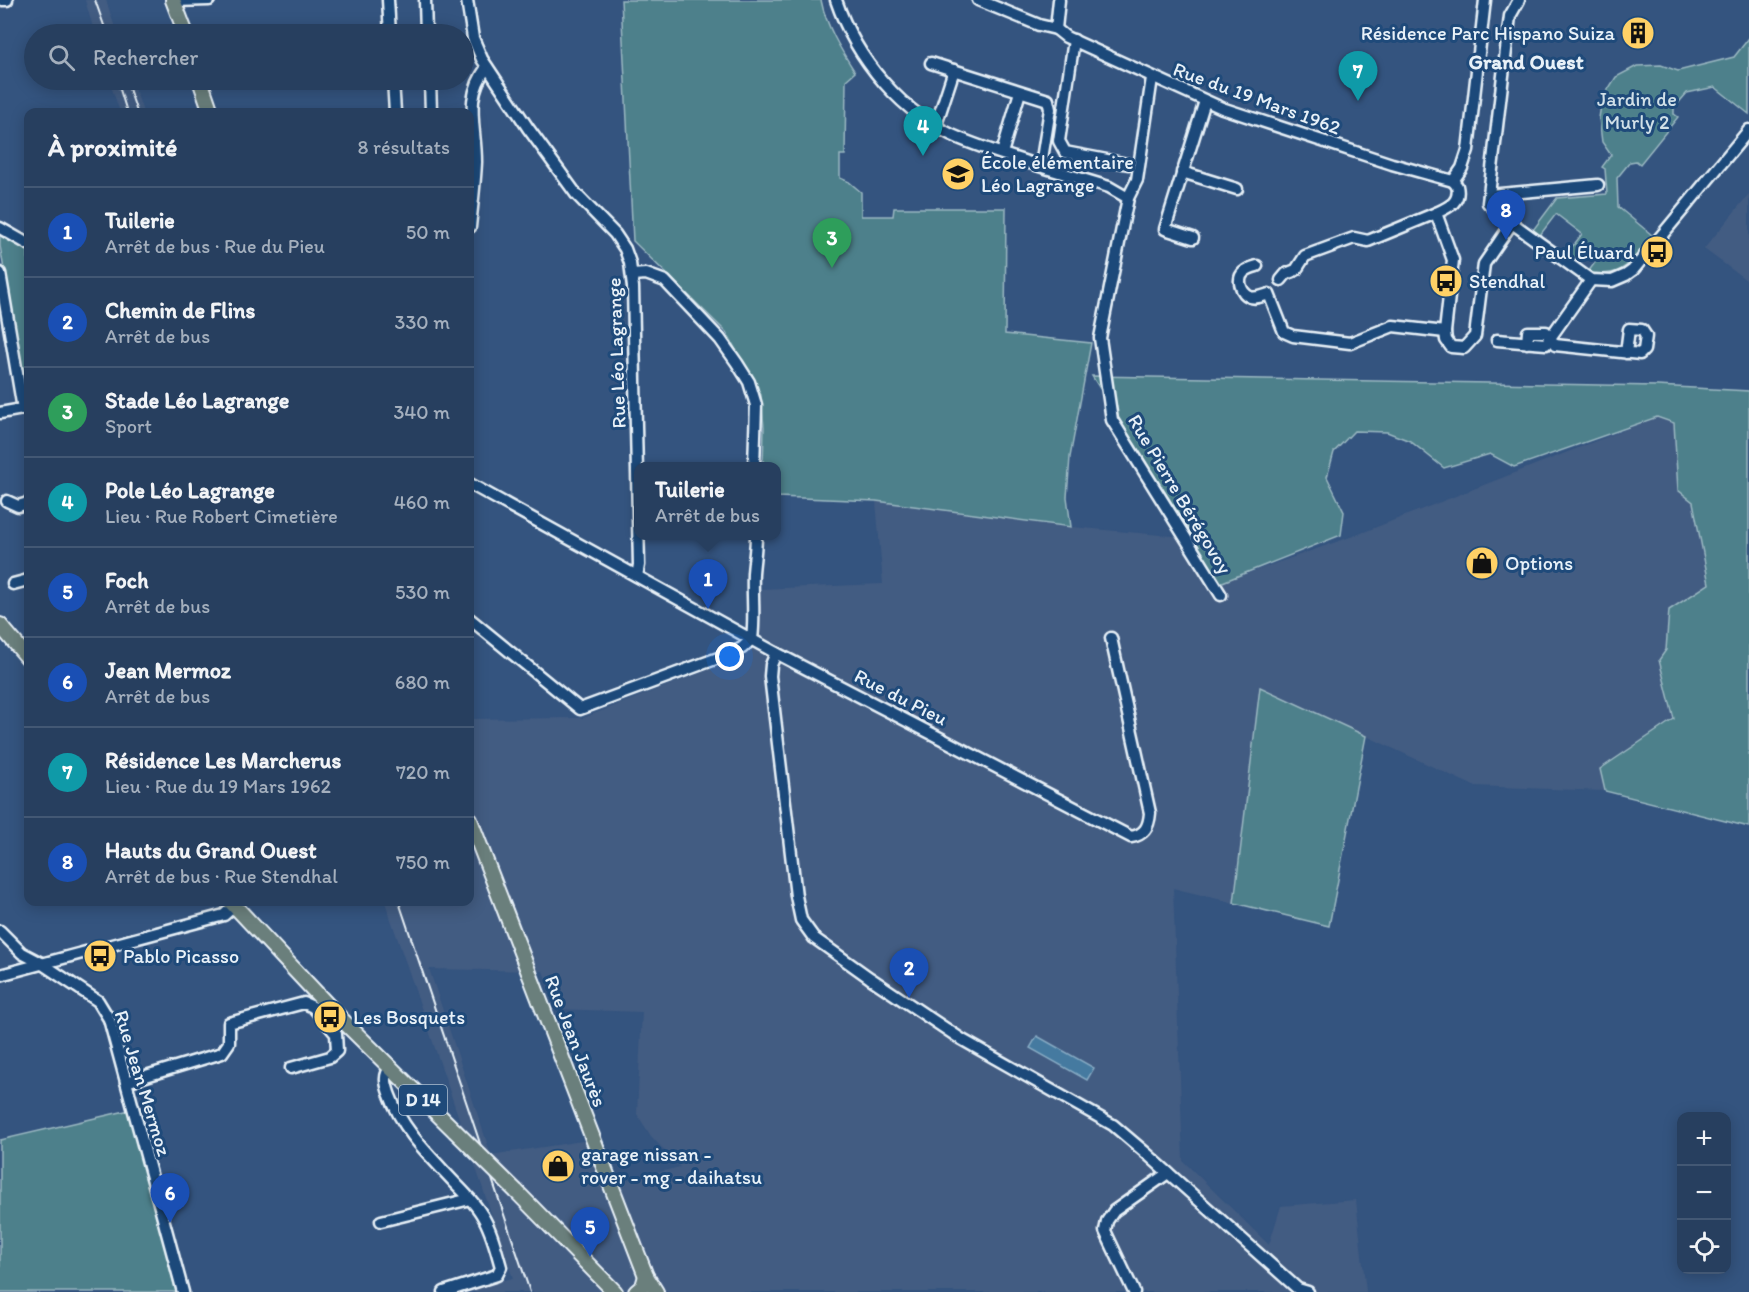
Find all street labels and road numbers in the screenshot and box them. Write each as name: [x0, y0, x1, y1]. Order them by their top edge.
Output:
street label: Rue du 19 Mars 1962: [1170, 57, 1344, 140]
street label: Rue Léo Lagrange: [601, 277, 631, 429]
street label: Rue Pierre Bérégovoy: [1123, 410, 1237, 579]
street label: Rue du Pieu: [851, 663, 951, 731]
street label: Rue Jean Jaurès: [540, 972, 612, 1110]
street label: Rue Jean Mermoz: [109, 1007, 177, 1159]
road number: D 14: [399, 1085, 447, 1115]

